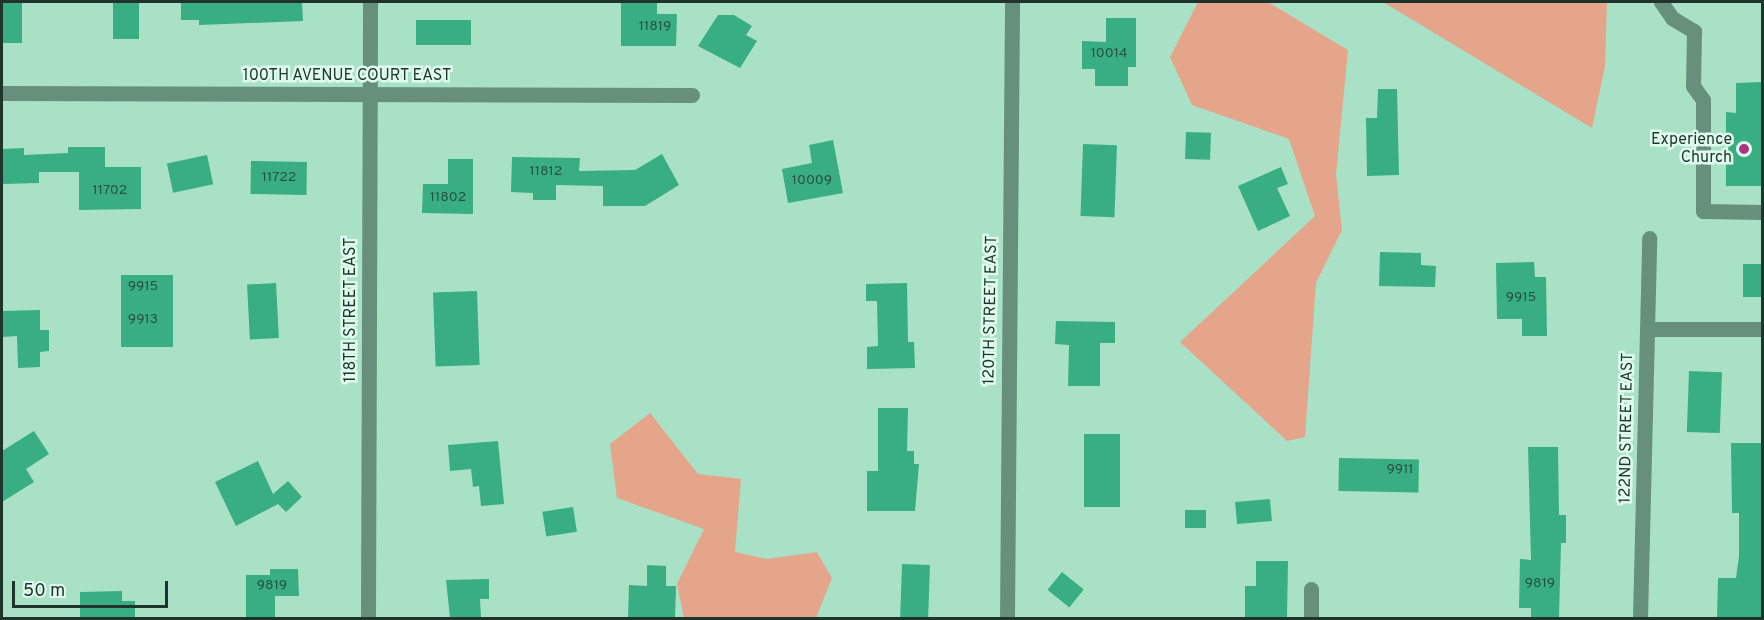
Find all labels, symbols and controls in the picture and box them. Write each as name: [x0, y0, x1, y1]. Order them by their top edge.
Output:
house number: 11819: [639, 19, 671, 35]
house number: 10014: [1091, 46, 1127, 62]
street label: 100TH AVENUE COURT EAST: [242, 66, 452, 86]
place label: Experience Church: [1651, 130, 1732, 168]
marker: Experience Church: [1737, 142, 1751, 156]
house number: 11812: [530, 164, 562, 180]
house number: 11722: [262, 170, 296, 186]
house number: 10009: [792, 173, 832, 189]
house number: 11702: [93, 183, 127, 199]
house number: 11802: [430, 190, 466, 206]
street label: 120TH STREET EAST: [980, 235, 1002, 385]
street label: 118TH STREET EAST: [341, 237, 361, 383]
house number: 9915: [128, 279, 158, 295]
house number: 9915: [1506, 290, 1536, 306]
house number: 9913: [128, 312, 158, 328]
street label: 122ND STREET EAST: [1616, 352, 1638, 504]
house number: 9911: [1386, 462, 1414, 478]
scale bar: [15, 569, 171, 607]
house number: 9819: [1525, 576, 1555, 592]
house number: 9819: [257, 578, 287, 594]
text: 50 m: [23, 580, 65, 603]

